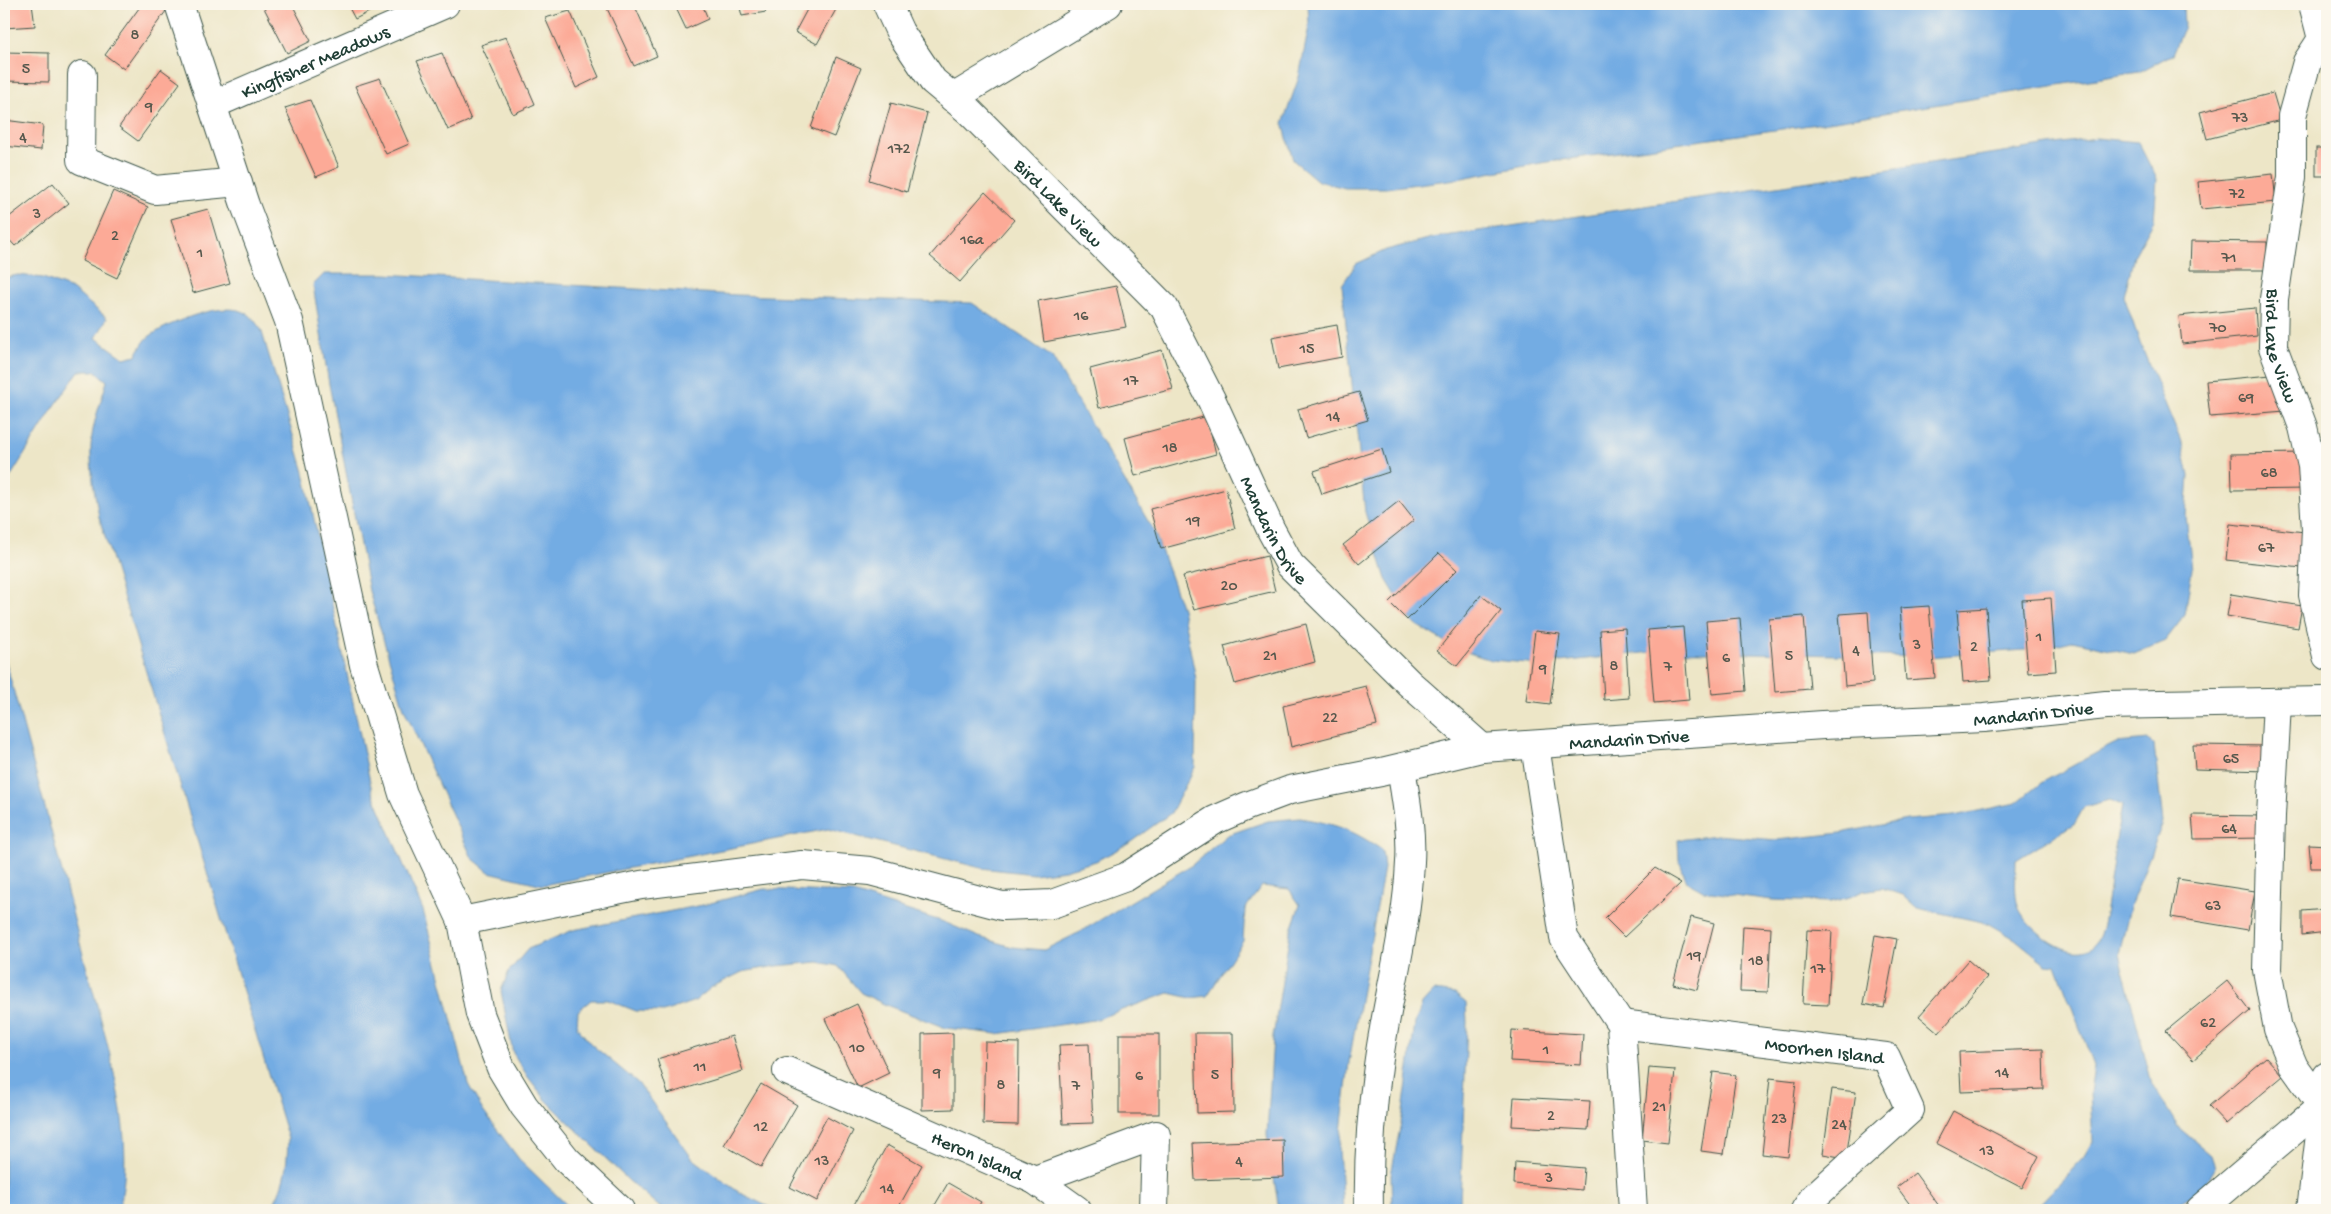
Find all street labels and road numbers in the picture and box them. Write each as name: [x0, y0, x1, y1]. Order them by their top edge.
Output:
street label: Kingfisher Meadows: [239, 21, 395, 106]
street label: Bird Lake View: [1007, 154, 1106, 254]
street label: Bird Lake View: [2258, 286, 2301, 407]
street label: Mandarin Drive: [1233, 473, 1311, 591]
street label: Mandarin Drive: [1973, 698, 2095, 733]
street label: Mandarin Drive: [1569, 726, 1690, 757]
street label: Moorhen Island: [1763, 1034, 1887, 1072]
street label: Heron Island: [927, 1128, 1027, 1189]

